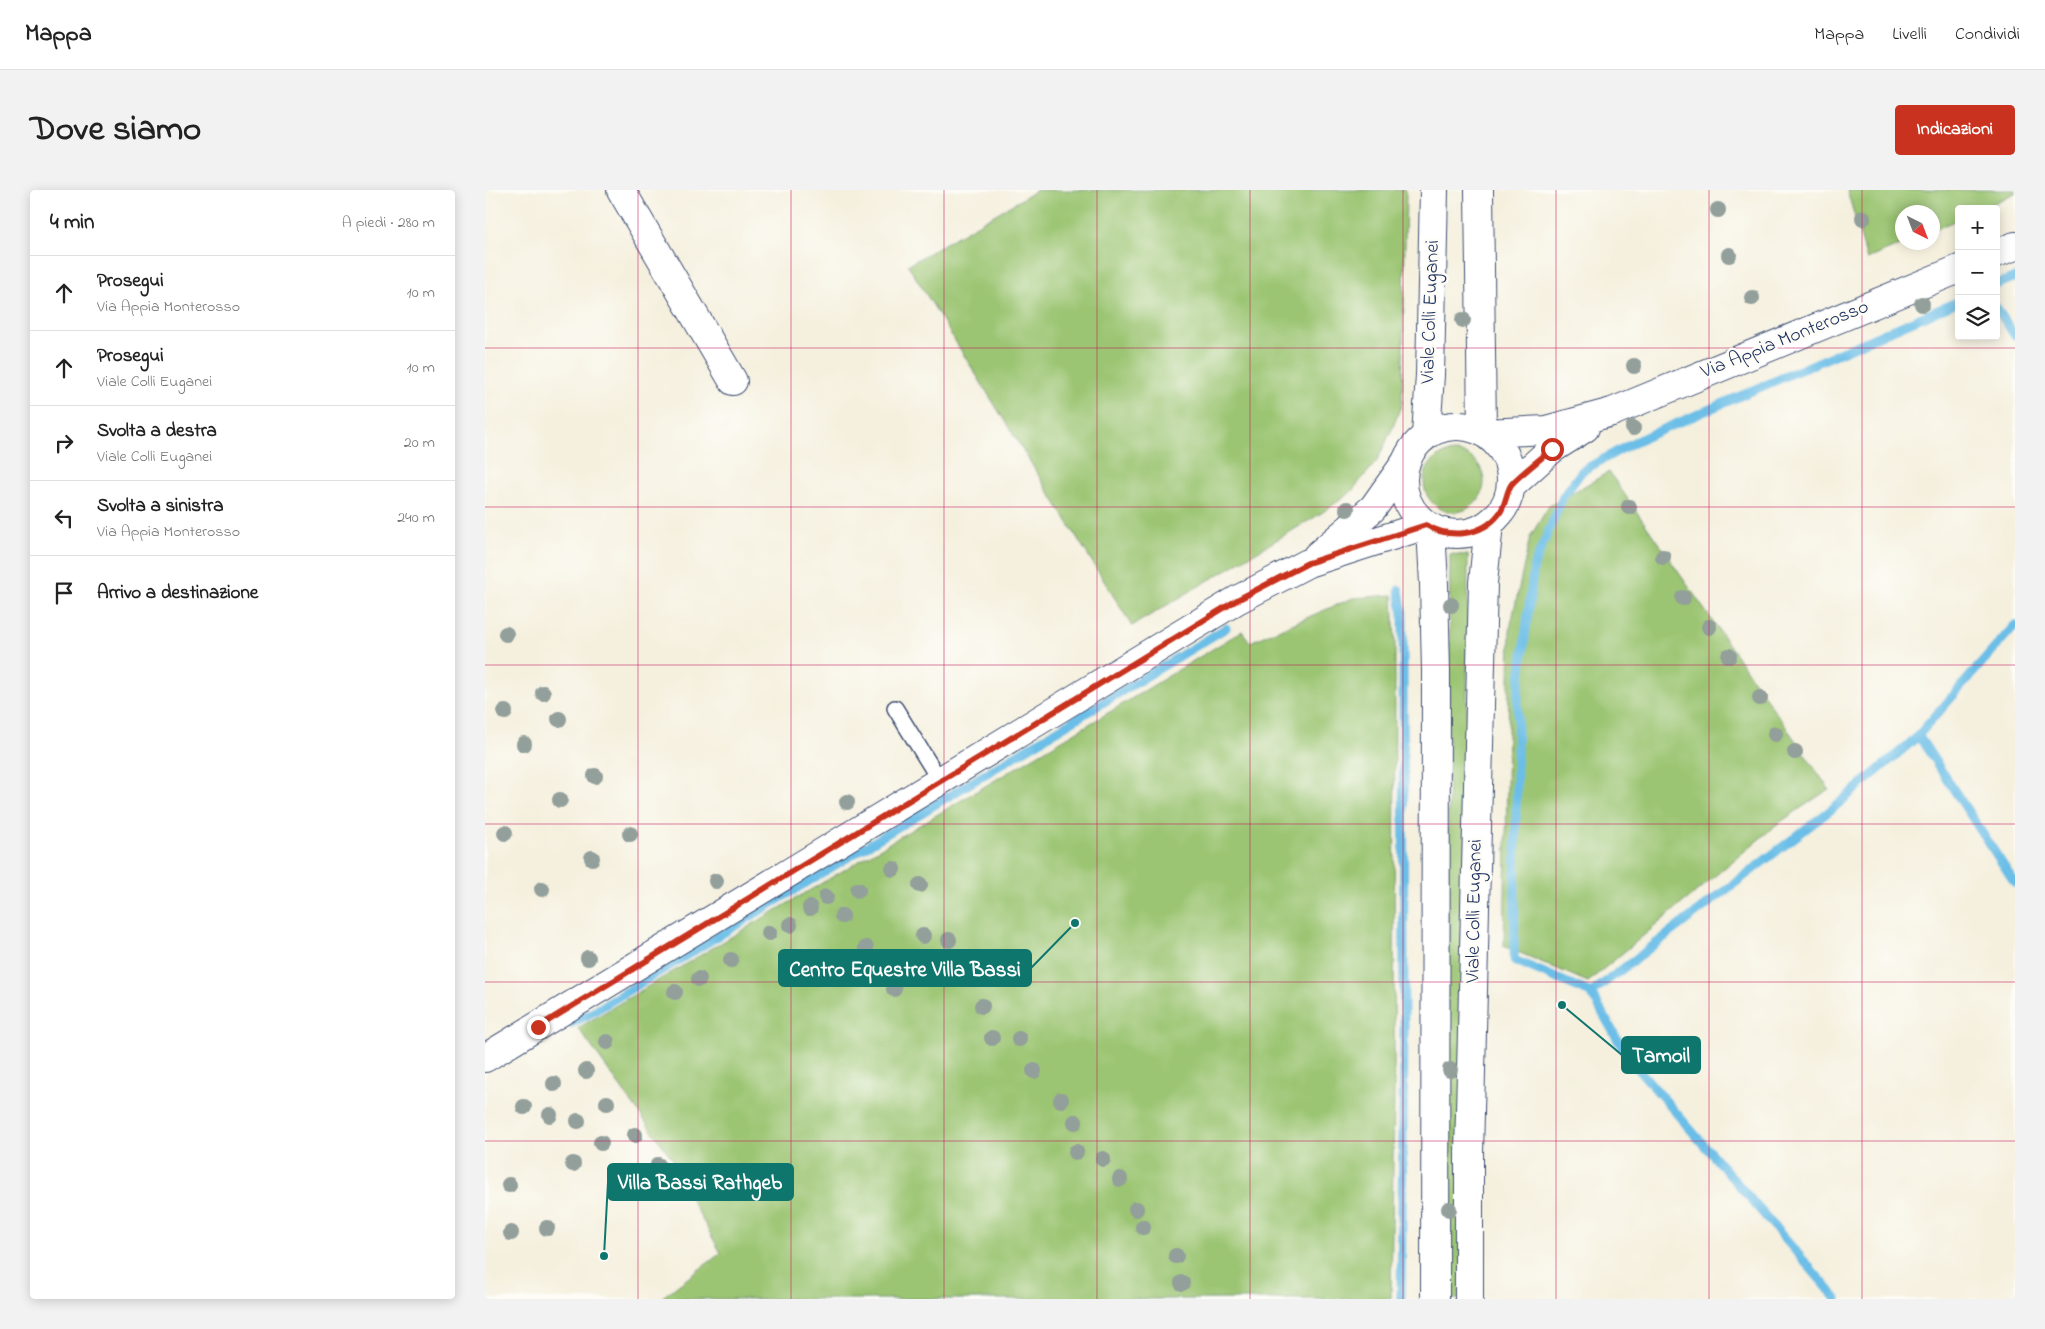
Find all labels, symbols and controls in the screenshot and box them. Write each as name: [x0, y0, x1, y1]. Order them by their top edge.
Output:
text: Mappa: [25, 17, 92, 52]
text: Mappa: [1814, 22, 1864, 48]
text: Livelli: [1892, 22, 1927, 48]
text: Condividi: [1955, 22, 2020, 48]
text: Dove siamo: [30, 105, 201, 156]
button: Indicazioni: [1895, 105, 2015, 155]
north arrow: [1895, 205, 1940, 250]
map controls: [1955, 205, 2000, 340]
button: +: [1955, 205, 2000, 250]
text: 4 min: [50, 208, 94, 238]
text: A piedi · 280 m: [342, 211, 435, 235]
street label: Viale Colli Euganei: [1414, 240, 1449, 385]
button: −: [1955, 250, 2000, 295]
text: Prosegui: [97, 268, 164, 295]
icon: ahead: [50, 279, 78, 307]
text: 10 m: [407, 281, 435, 305]
street label: Via Appia Monterosso: [1696, 293, 1873, 387]
text: Via Appia Monterosso: [97, 295, 240, 319]
button: layers: [1955, 295, 2000, 340]
text: Prosegui: [97, 343, 164, 370]
icon: ahead: [50, 354, 78, 382]
text: 10 m: [407, 356, 435, 380]
text: Viale Colli Euganei: [97, 370, 212, 394]
text: Svolta a destra: [97, 418, 217, 445]
icon: right: [50, 429, 78, 457]
text: 20 m: [404, 431, 435, 455]
route start: [1541, 438, 1564, 461]
text: Viale Colli Euganei: [97, 445, 212, 469]
text: Svolta a sinistra: [97, 493, 224, 520]
icon: left: [50, 504, 78, 532]
text: 240 m: [397, 506, 435, 530]
text: Via Appia Monterosso: [97, 520, 240, 544]
icon: arrive: [50, 579, 78, 607]
text: Arrivo a destinazione: [97, 580, 258, 607]
street label: Viale Colli Euganei: [1459, 839, 1492, 984]
callout: Centro Equestre Villa Bassi: [779, 950, 1031, 986]
text: Centro Equestre Villa Bassi: [789, 956, 1021, 986]
route end: [527, 1016, 550, 1039]
callout: Tamoil: [1622, 1037, 1700, 1073]
text: Tamoil: [1632, 1042, 1690, 1072]
callout: Villa Bassi Rathgeb: [608, 1164, 793, 1200]
text: Villa Bassi Rathgeb: [617, 1169, 783, 1201]

